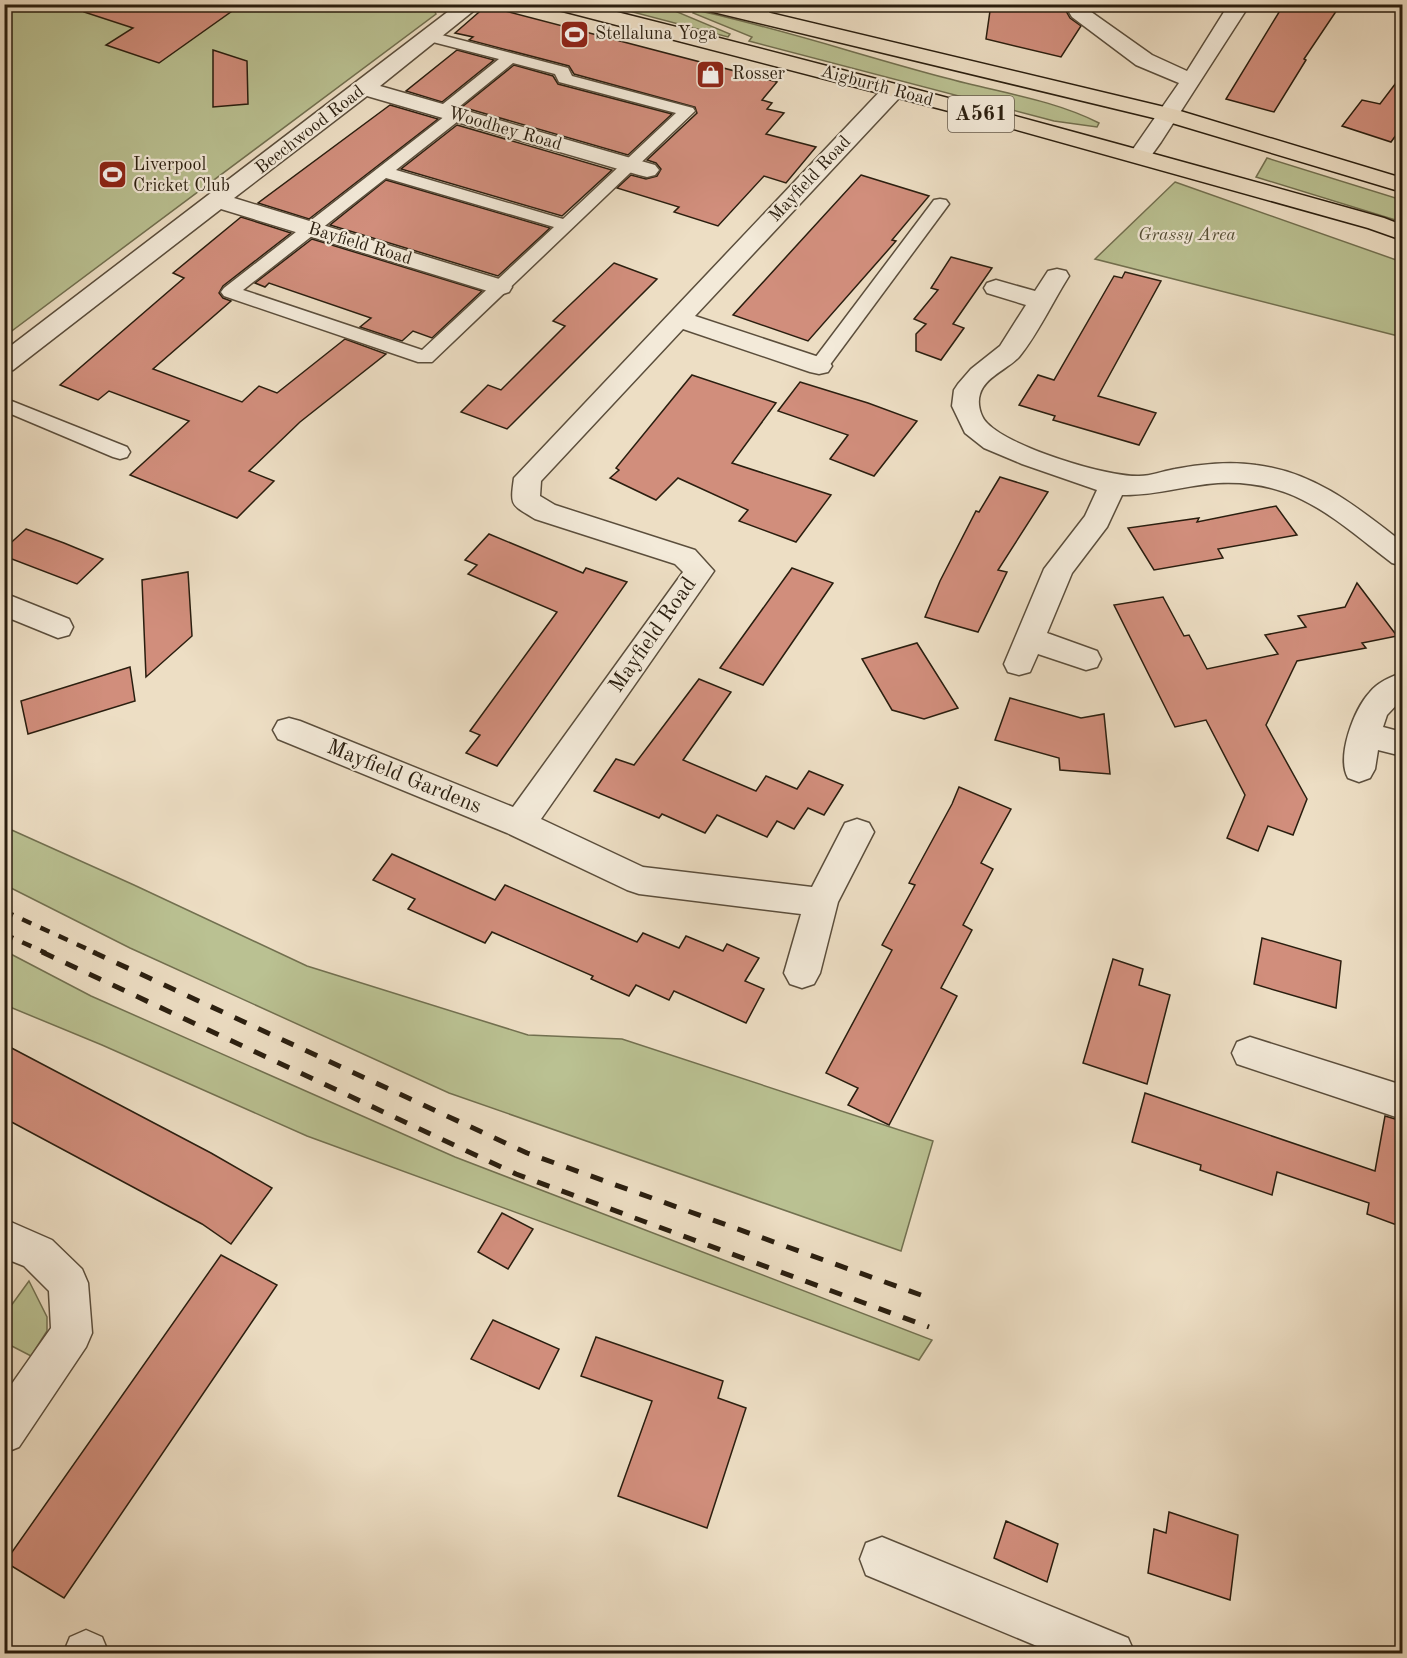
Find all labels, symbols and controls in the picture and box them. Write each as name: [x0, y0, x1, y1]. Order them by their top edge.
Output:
sports icon: Stellaluna Yoga: [558, 18, 590, 50]
place label: Stellaluna Yoga: [595, 25, 717, 43]
shop icon: Rosser: [695, 58, 727, 90]
street label: Aigburth Road: [819, 62, 935, 110]
place label: Rosser: [732, 65, 786, 83]
street label: Beechwood Road: [252, 82, 368, 178]
road number: A561: [948, 96, 1014, 132]
street label: Woodhey Road: [446, 104, 564, 154]
street label: Mayfield Road: [766, 132, 854, 226]
place label: Liverpool Cricket Club: [133, 156, 230, 195]
sports icon: Liverpool Cricket Club: [96, 159, 128, 191]
street label: Bayfield Road: [306, 220, 414, 268]
park label: Grassy Area: [1138, 226, 1236, 244]
street label: Mayfield Road: [605, 573, 701, 697]
street label: Mayfield Gardens: [324, 736, 484, 818]

